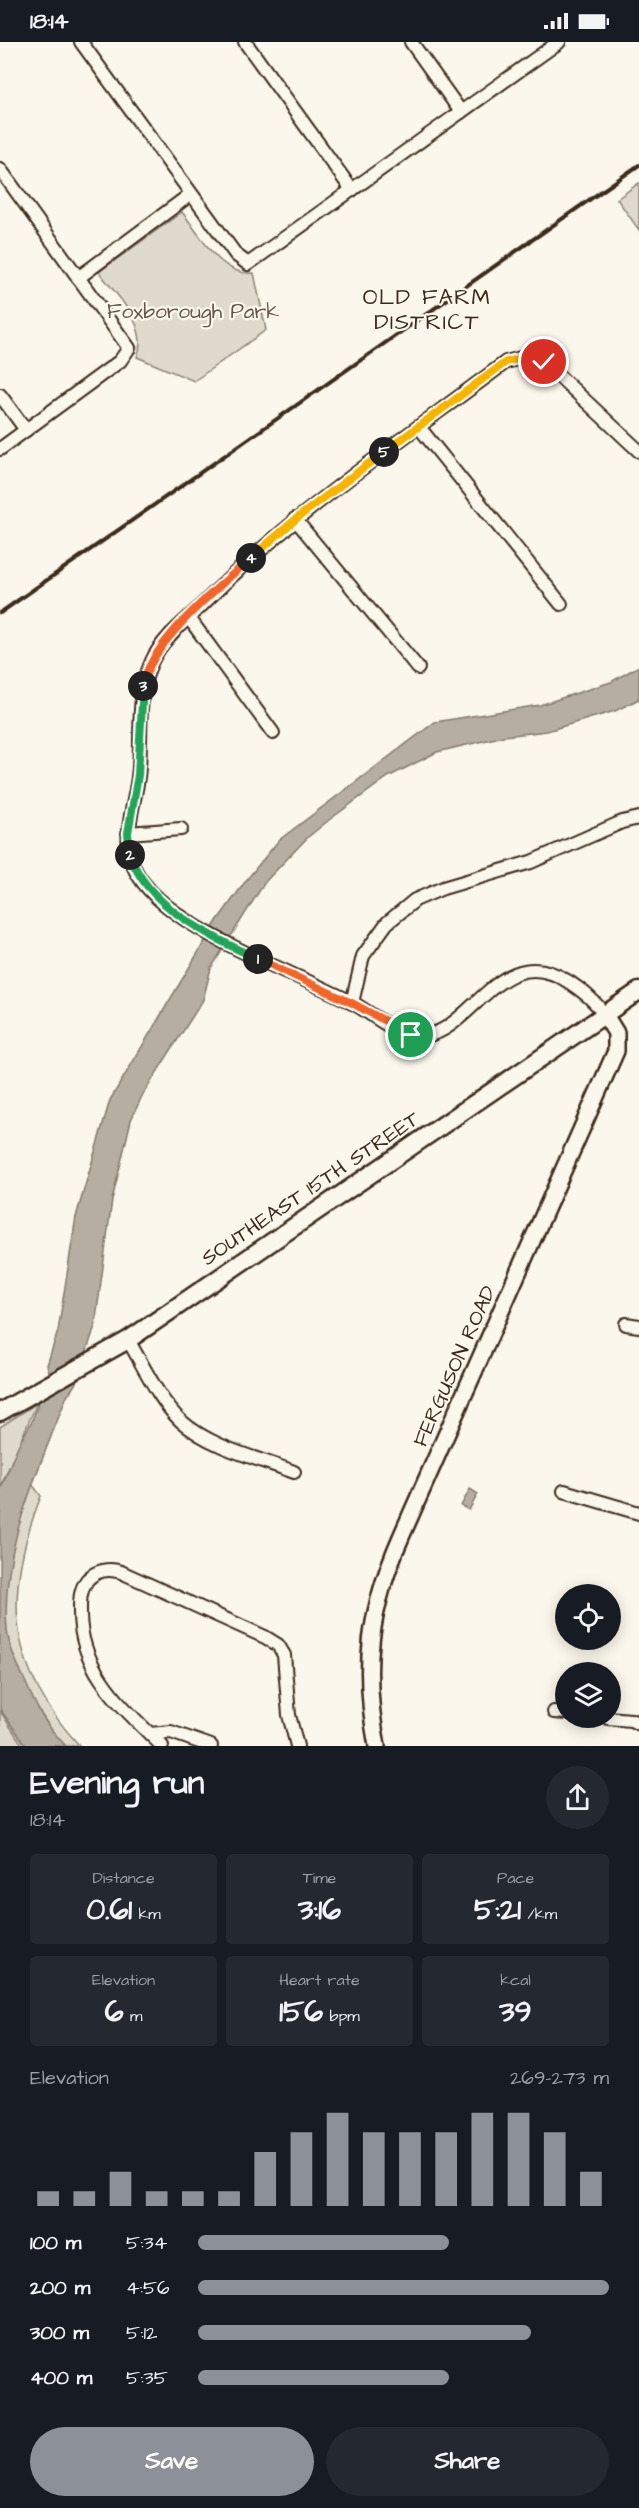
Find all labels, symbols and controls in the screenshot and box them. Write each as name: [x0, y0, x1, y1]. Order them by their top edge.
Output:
text: 18:14: [30, 6, 69, 37]
district label: OLD FARM DISTRICT: [363, 282, 491, 338]
park label: Foxborough Park: [107, 297, 279, 328]
pin: [518, 336, 569, 387]
icon: check: [527, 345, 560, 378]
pin: 5: [369, 437, 399, 467]
text: 5: [378, 441, 390, 463]
pin: 4: [236, 543, 266, 573]
text: 4: [246, 547, 256, 569]
pin: 3: [128, 671, 158, 701]
text: 3: [139, 675, 147, 697]
pin: 2: [115, 840, 145, 870]
text: 2: [125, 844, 135, 866]
pin: 1: [243, 944, 273, 974]
text: 1: [257, 948, 259, 970]
pin: [385, 1009, 436, 1060]
icon: arrive: [394, 1018, 427, 1051]
street label: SOUTHEAST 15TH STREET: [196, 1104, 426, 1272]
street label: FERGUSON ROAD: [406, 1281, 503, 1451]
map controls: [555, 1584, 621, 1728]
button: locate: [555, 1584, 621, 1650]
button: layers: [555, 1662, 621, 1728]
text: Evening run: [30, 1760, 204, 1806]
button: share: [546, 1766, 609, 1829]
text: 18:14: [30, 1806, 65, 1834]
text: Distance: [92, 1867, 155, 1889]
text: Time: [303, 1867, 336, 1889]
text: Pace: [497, 1867, 534, 1889]
text: 0.61: [86, 1889, 132, 1931]
text: 3:16: [298, 1889, 341, 1931]
text: 5:21: [474, 1889, 521, 1931]
text: km: [132, 1903, 161, 1925]
text: /km: [521, 1903, 557, 1925]
text: Elevation: [92, 1969, 155, 1991]
text: Heart rate: [279, 1969, 360, 1991]
text: kcal: [500, 1969, 531, 1991]
text: 6: [105, 1991, 123, 2033]
text: 156: [279, 1991, 323, 2033]
text: 39: [499, 1991, 532, 2033]
text: m: [123, 2005, 142, 2027]
text: bpm: [323, 2005, 360, 2027]
text: Elevation: [30, 2064, 109, 2092]
text: 269–273 m: [510, 2064, 609, 2092]
text: 100 m: [30, 2229, 81, 2257]
text: 5:34: [126, 2229, 167, 2257]
text: 200 m: [30, 2274, 90, 2302]
text: 4:56: [126, 2274, 170, 2302]
text: 300 m: [30, 2319, 89, 2347]
text: 5:12: [126, 2319, 158, 2347]
text: 400 m: [30, 2364, 92, 2392]
text: 5:35: [126, 2364, 168, 2392]
button: Save: [30, 2427, 314, 2496]
button: Share: [326, 2427, 609, 2496]

